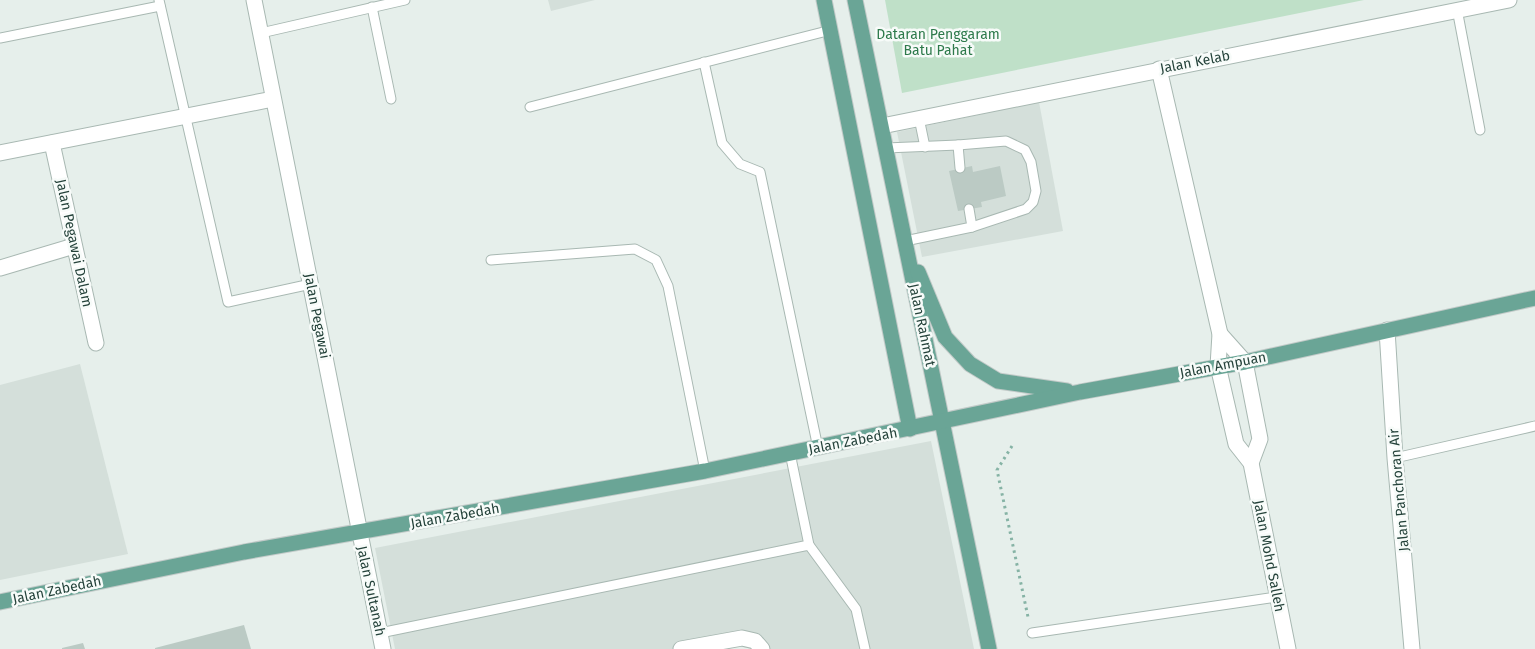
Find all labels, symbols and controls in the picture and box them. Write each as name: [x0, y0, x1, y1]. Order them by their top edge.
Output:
park label: Dataran Penggaram Batu Pahat: [876, 26, 1000, 59]
street label: Jalan Kelab: [1159, 47, 1231, 77]
street label: Jalan Pegawai Dalam: [52, 177, 96, 309]
street label: Jalan Pegawai: [300, 272, 334, 360]
street label: Jalan Rahmat: [905, 282, 939, 369]
street label: Jalan Ampuan: [1178, 348, 1268, 382]
street label: Jalan Zabedah: [807, 424, 899, 458]
street label: Jalan Panchoran Air: [1385, 427, 1413, 552]
street label: Jalan Mohd Salleh: [1250, 499, 1288, 613]
street label: Jalan Zabedah: [409, 500, 501, 532]
street label: Jalan Sultanah: [353, 544, 389, 638]
street label: Jalan Zabedah: [11, 572, 103, 608]

